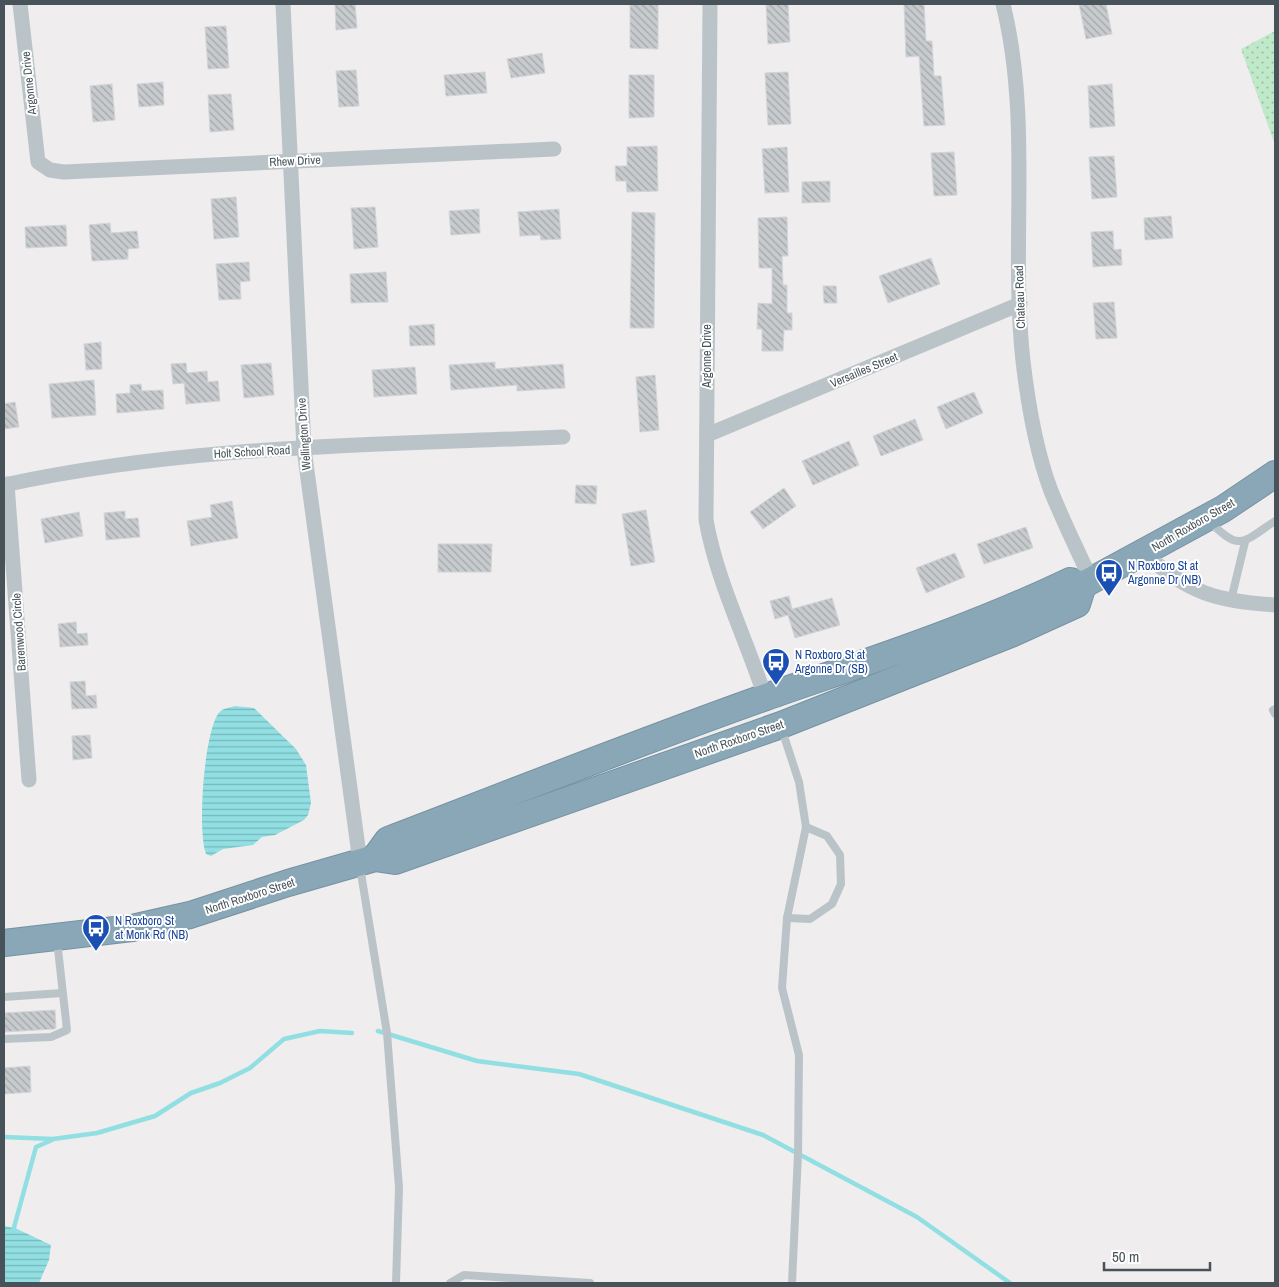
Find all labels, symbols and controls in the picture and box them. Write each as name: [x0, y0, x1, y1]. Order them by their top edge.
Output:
street label: Argonne Drive: [18, 51, 40, 116]
street label: Rhew Drive: [269, 152, 321, 170]
street label: Chateau Road: [1011, 265, 1029, 329]
street label: Argonne Drive: [699, 324, 715, 389]
street label: Versailles Street: [828, 349, 900, 391]
street label: Wellington Drive: [293, 397, 315, 471]
street label: Holt School Road: [213, 442, 291, 462]
street label: North Roxboro Street: [1149, 495, 1237, 555]
bus stop icon: N Roxboro St at Argonne Dr (NB): [1094, 558, 1124, 597]
place label: N Roxboro St at Argonne Dr (NB): [1127, 558, 1201, 588]
street label: Barenwood Circle: [8, 592, 30, 672]
bus stop icon: N Roxboro St at Argonne Dr (SB): [761, 647, 791, 686]
place label: N Roxboro St at Argonne Dr (SB): [794, 647, 868, 677]
street label: North Roxboro Street: [692, 716, 786, 762]
street label: North Roxboro Street: [203, 874, 297, 918]
bus stop icon: N Roxboro St at Monk Rd (NB): [81, 913, 111, 952]
place label: N Roxboro St at Monk Rd (NB): [115, 913, 188, 943]
scale bar: [1104, 1240, 1210, 1272]
text: 50 m: [1112, 1246, 1139, 1267]

